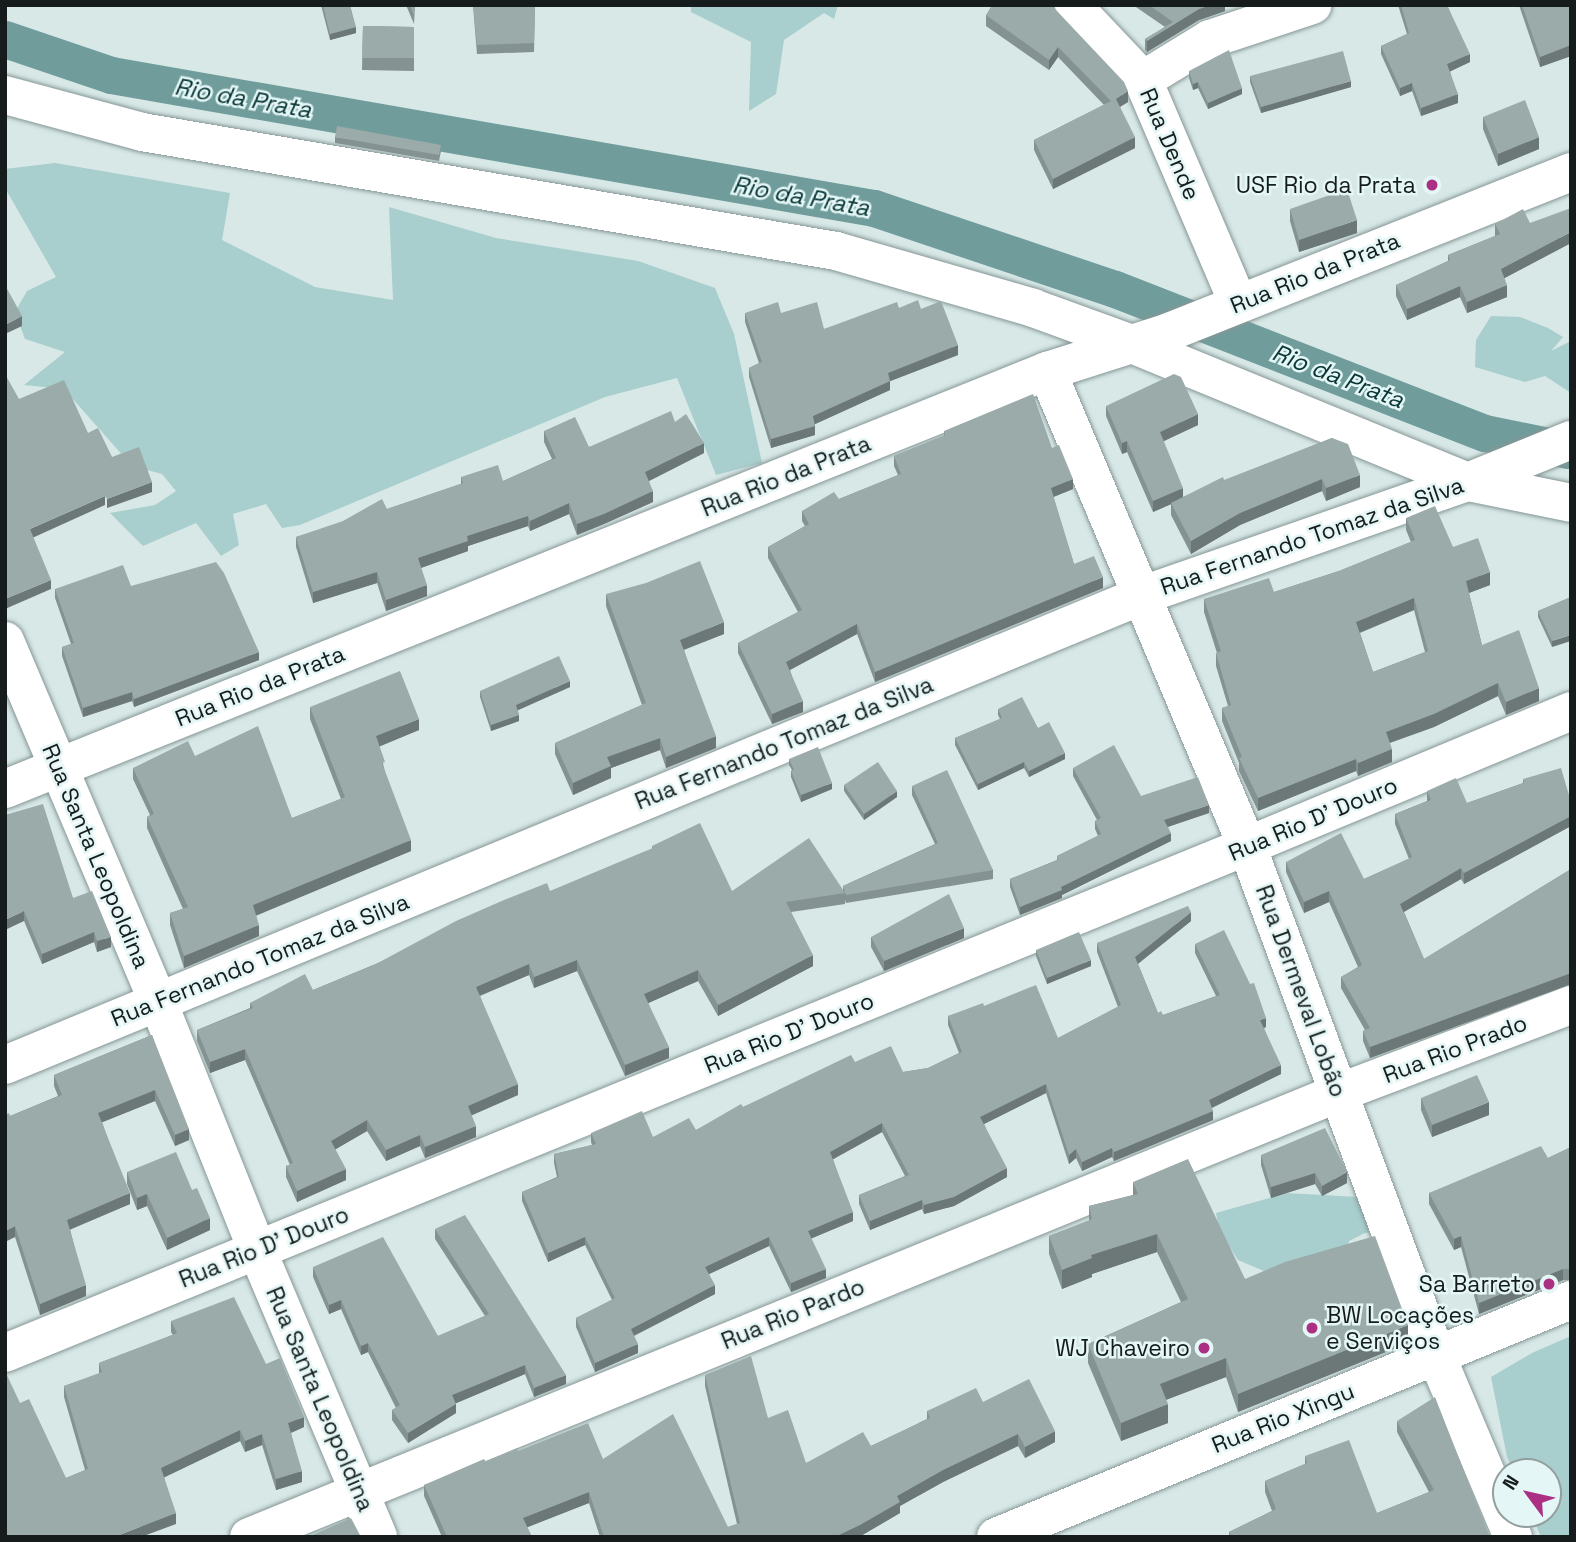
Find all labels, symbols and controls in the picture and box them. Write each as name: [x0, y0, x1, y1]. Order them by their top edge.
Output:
water label: Rio da Prata: [172, 72, 314, 124]
street label: Rua Dende: [1134, 84, 1206, 204]
water label: Rio da Prata: [730, 170, 872, 222]
place label: USF Rio da Prata: [1236, 171, 1416, 199]
marker: USF Rio da Prata: [1422, 175, 1442, 195]
street label: Rua Rio da Prata: [1226, 226, 1404, 320]
water label: Rio da Prata: [1268, 338, 1408, 414]
street label: Rua Rio da Prata: [697, 429, 875, 523]
street label: Rua Fernando Tomaz da Silva: [1156, 471, 1468, 601]
street label: Rua Rio da Prata: [171, 639, 349, 733]
street label: Rua Fernando Tomaz da Silva: [631, 670, 937, 816]
street label: Rua Santa Leopoldina: [36, 740, 156, 972]
street label: Rua Rio D' Douro: [1224, 771, 1402, 867]
street label: Rua Dermeval Lobão: [1250, 881, 1352, 1101]
street label: Rua Fernando Tomaz da Silva: [107, 887, 413, 1033]
street label: Rua Rio D' Douro: [700, 986, 878, 1080]
street label: Rua Rio Prado: [1379, 1009, 1531, 1089]
street label: Rua Rio D' Douro: [175, 1200, 353, 1294]
place label: Sa Barreto: [1419, 1270, 1535, 1298]
street label: Rua Rio Pardo: [717, 1273, 869, 1355]
marker: Sa Barreto: [1541, 1276, 1557, 1292]
street label: Rua Santa Leopoldina: [260, 1283, 380, 1515]
place label: BW Locações e Serviços: [1326, 1301, 1474, 1355]
marker: BW Locações e Serviços: [1304, 1320, 1320, 1336]
place label: WJ Chaveiro: [1055, 1334, 1190, 1362]
marker: WJ Chaveiro: [1196, 1340, 1212, 1356]
street label: Rua Rio Xingu: [1208, 1377, 1358, 1459]
north arrow: [1492, 1458, 1562, 1528]
text: N: [1497, 1470, 1525, 1495]

